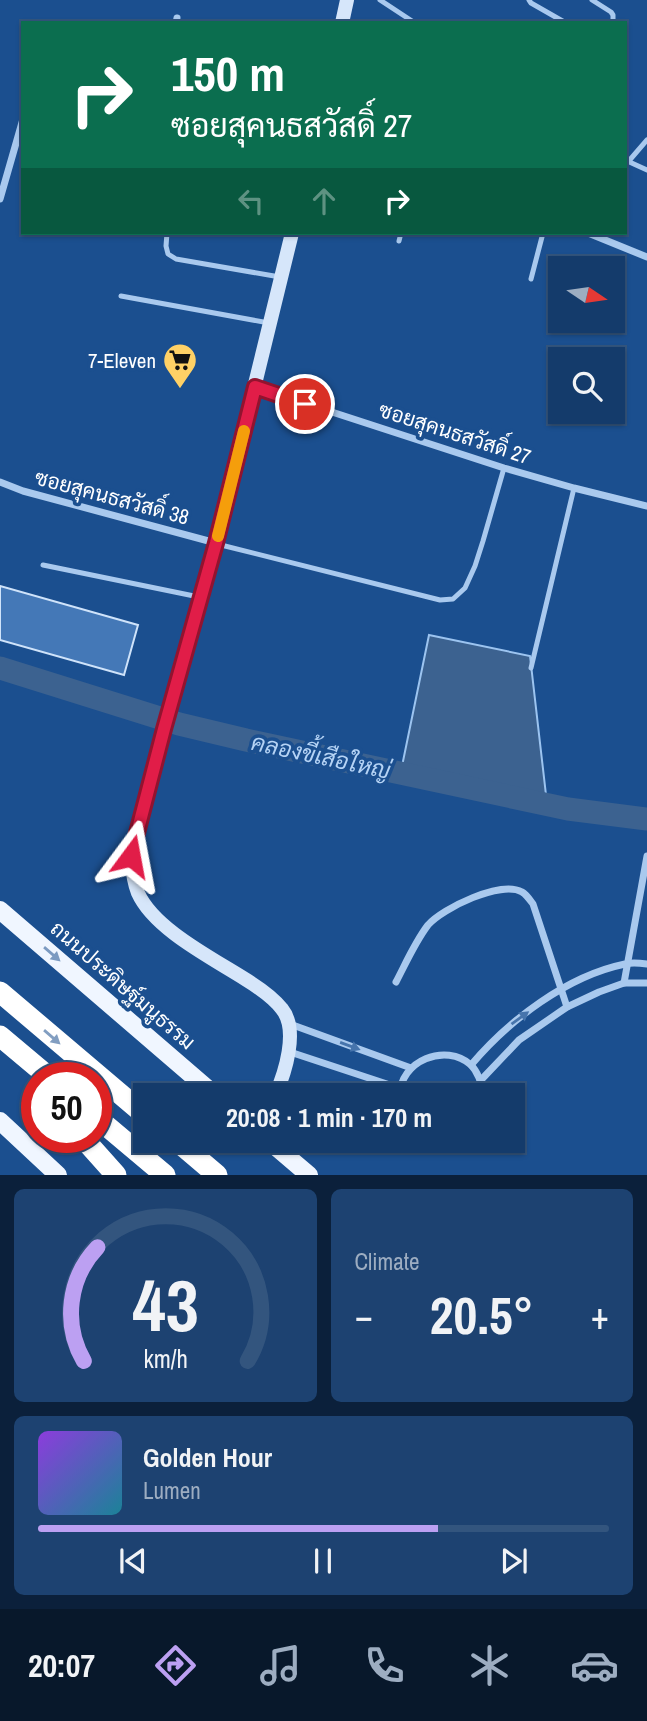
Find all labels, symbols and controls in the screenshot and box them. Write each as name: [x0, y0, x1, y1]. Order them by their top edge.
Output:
text: 150 m: [171, 40, 285, 106]
icon: right: [56, 49, 147, 140]
text: ซอยสุคนธสวัสดิ์ 27: [171, 104, 412, 147]
icon: left: [232, 182, 270, 220]
icon: ahead: [305, 182, 343, 220]
icon: right: [378, 182, 416, 220]
north arrow: [548, 256, 625, 332]
map controls: [548, 256, 625, 424]
supermarket icon: 7-Eleven: [161, 341, 199, 390]
place label: 7-Eleven: [88, 346, 156, 375]
button: search: [548, 347, 625, 424]
pin: [275, 374, 335, 434]
icon: arrive: [286, 385, 324, 423]
street label: ซอยสุคนธสวัสดิ์ 27: [375, 390, 536, 471]
street label: ซอยสุคนธสวัสดิ์ 38: [32, 458, 194, 532]
water label: คลองขี้เสือใหญ่: [249, 720, 396, 786]
position arrow: [94, 819, 168, 893]
street label: ถนนประดิษฐ์มนูธรรม: [44, 914, 202, 1057]
one-way arrow: [43, 946, 60, 961]
one-way arrow: [511, 1011, 529, 1025]
one-way arrow: [43, 1029, 61, 1045]
one-way arrow: [339, 1041, 360, 1052]
speed limit sign: 50: [21, 1062, 112, 1153]
text: 20:08 · 1 min · 170 m: [226, 1100, 432, 1135]
text: Climate: [355, 1246, 419, 1277]
text: 43: [132, 1257, 198, 1355]
text: 20.5°: [430, 1280, 534, 1350]
text: −: [355, 1290, 373, 1341]
text: +: [591, 1290, 609, 1341]
text: km/h: [143, 1342, 187, 1376]
text: Golden Hour: [143, 1440, 272, 1475]
text: Lumen: [143, 1475, 201, 1506]
icon: previous: [114, 1542, 152, 1580]
icon: pause: [304, 1542, 342, 1580]
icon: next: [495, 1542, 533, 1580]
icon: directions: [151, 1641, 200, 1690]
icon: music: [256, 1641, 305, 1690]
icon: phone: [360, 1641, 409, 1690]
icon: climate: [465, 1641, 514, 1690]
icon: car: [570, 1641, 619, 1690]
text: 20:07: [28, 1644, 95, 1687]

